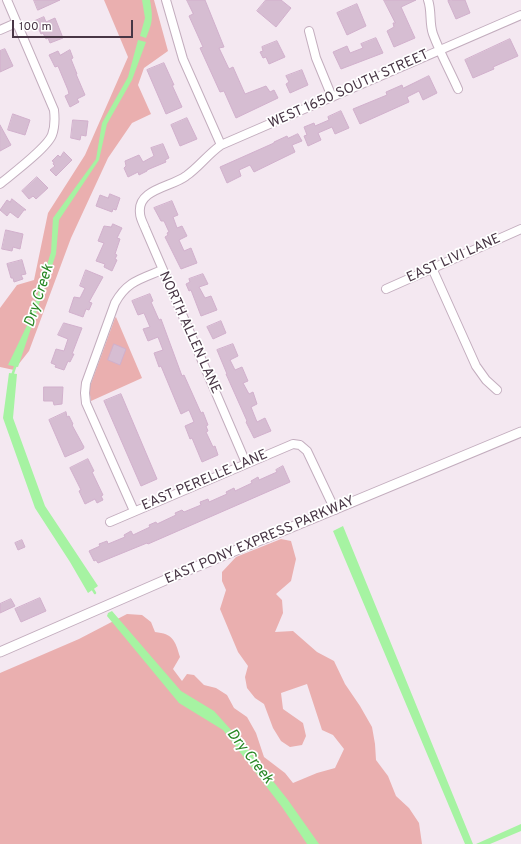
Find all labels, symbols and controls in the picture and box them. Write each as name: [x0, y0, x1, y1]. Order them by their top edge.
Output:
scale bar: [14, 12, 135, 38]
text: 100 m: [19, 19, 52, 35]
street label: WEST 1650 SOUTH STREET: [266, 47, 432, 133]
street label: EAST LIVI LANE: [404, 231, 504, 287]
water label: Dry Creek: [21, 262, 59, 330]
street label: NORTH ALLEN LANE: [154, 269, 224, 397]
street label: EAST PERELLE LANE: [140, 447, 270, 515]
street label: EAST PONY EXPRESS PARKWAY: [163, 493, 357, 589]
water label: Dry Creek: [222, 726, 276, 788]

